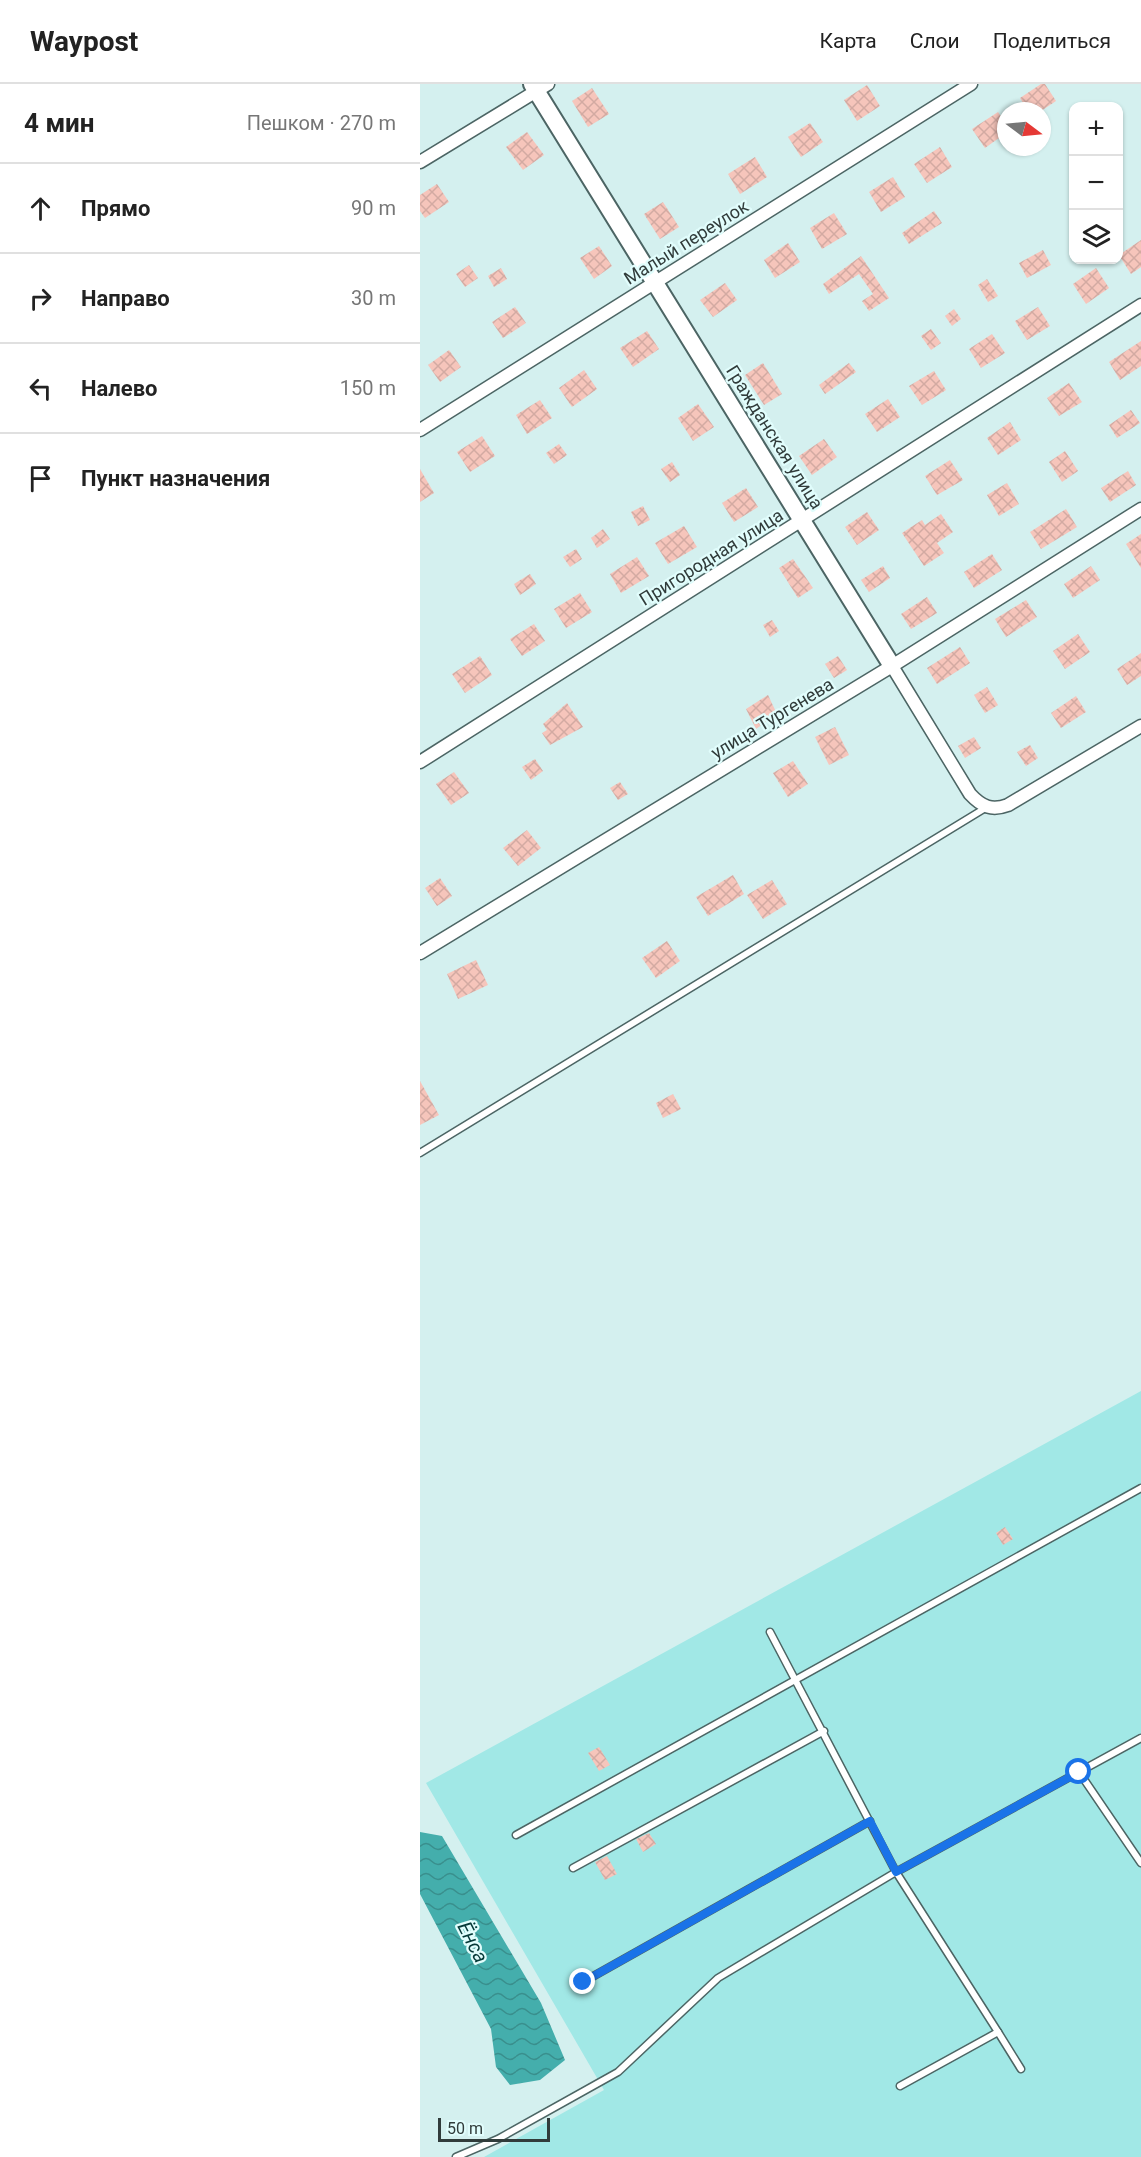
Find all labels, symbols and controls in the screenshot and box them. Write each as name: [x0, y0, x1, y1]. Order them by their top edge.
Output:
text: Waypost: [30, 25, 138, 58]
text: Карта: [820, 29, 877, 53]
text: Слои: [910, 29, 960, 53]
text: Поделиться: [993, 29, 1111, 53]
north arrow: [997, 102, 1051, 156]
map controls: [1069, 102, 1123, 264]
button: +: [1069, 102, 1123, 156]
text: 4 мин: [24, 108, 95, 138]
text: Пешком · 270 m: [247, 111, 396, 135]
button: −: [1069, 156, 1123, 210]
icon: ahead: [24, 192, 57, 225]
street label: Малый переулок: [620, 195, 752, 289]
text: Прямо: [81, 196, 150, 221]
text: 90 m: [351, 196, 396, 220]
button: layers: [1069, 210, 1123, 264]
icon: right: [24, 282, 57, 315]
text: Направо: [81, 286, 170, 311]
text: 30 m: [351, 286, 396, 310]
street label: Гражданская улица: [722, 361, 828, 513]
icon: left: [24, 372, 57, 405]
text: Налево: [81, 376, 158, 401]
text: 150 m: [340, 376, 396, 400]
icon: arrive: [24, 462, 57, 495]
text: Пункт назначения: [81, 466, 270, 491]
street label: Пригородная улица: [635, 504, 787, 610]
street label: улица Тургенева: [707, 673, 837, 763]
route start: [1065, 1758, 1091, 1784]
water label: Ёнса: [453, 1917, 493, 1967]
route end: [569, 1968, 595, 1994]
scale bar: [438, 2115, 550, 2142]
text: 50 m: [447, 2119, 483, 2138]

